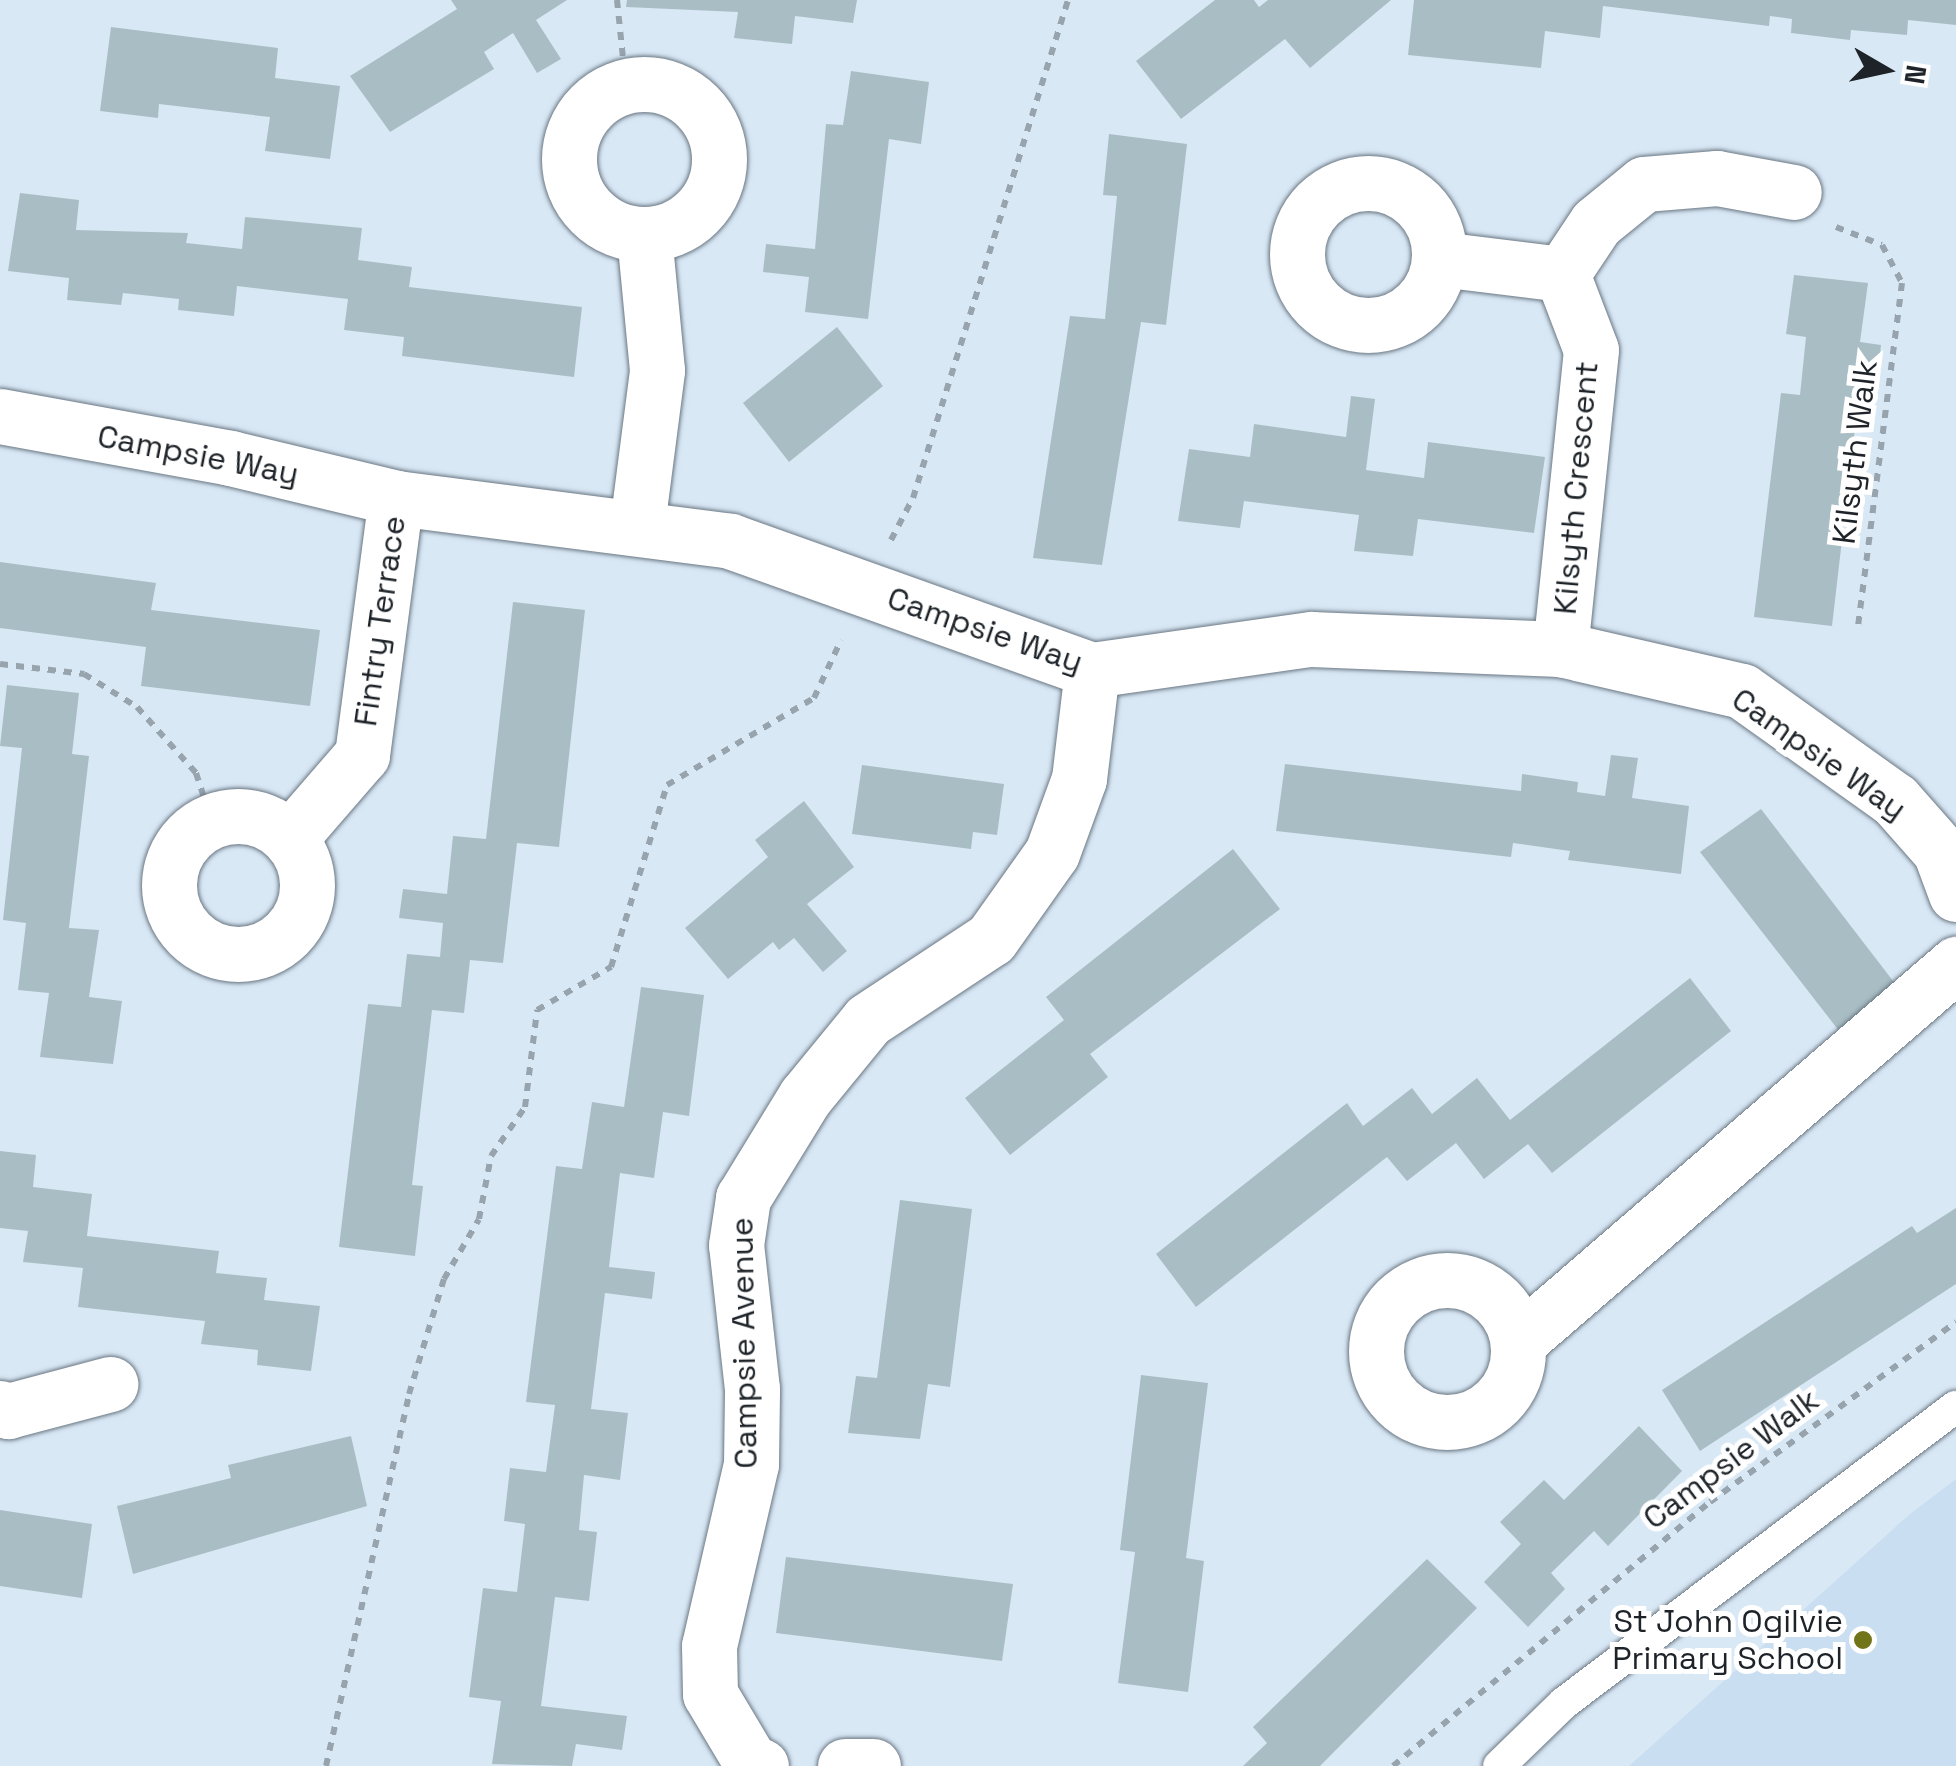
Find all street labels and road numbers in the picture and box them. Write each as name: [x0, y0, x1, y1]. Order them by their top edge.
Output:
street label: Kilsyth Walk: [1825, 358, 1885, 546]
street label: Kilsyth Crescent: [1546, 360, 1606, 616]
street label: Campsie Way: [94, 417, 302, 493]
street label: Fintry Terrace: [346, 513, 414, 729]
street label: Campsie Way: [882, 579, 1088, 681]
street label: Campsie Way: [1724, 680, 1914, 828]
street label: Campsie Avenue: [723, 1217, 765, 1469]
street label: Campsie Walk: [1636, 1380, 1826, 1538]

